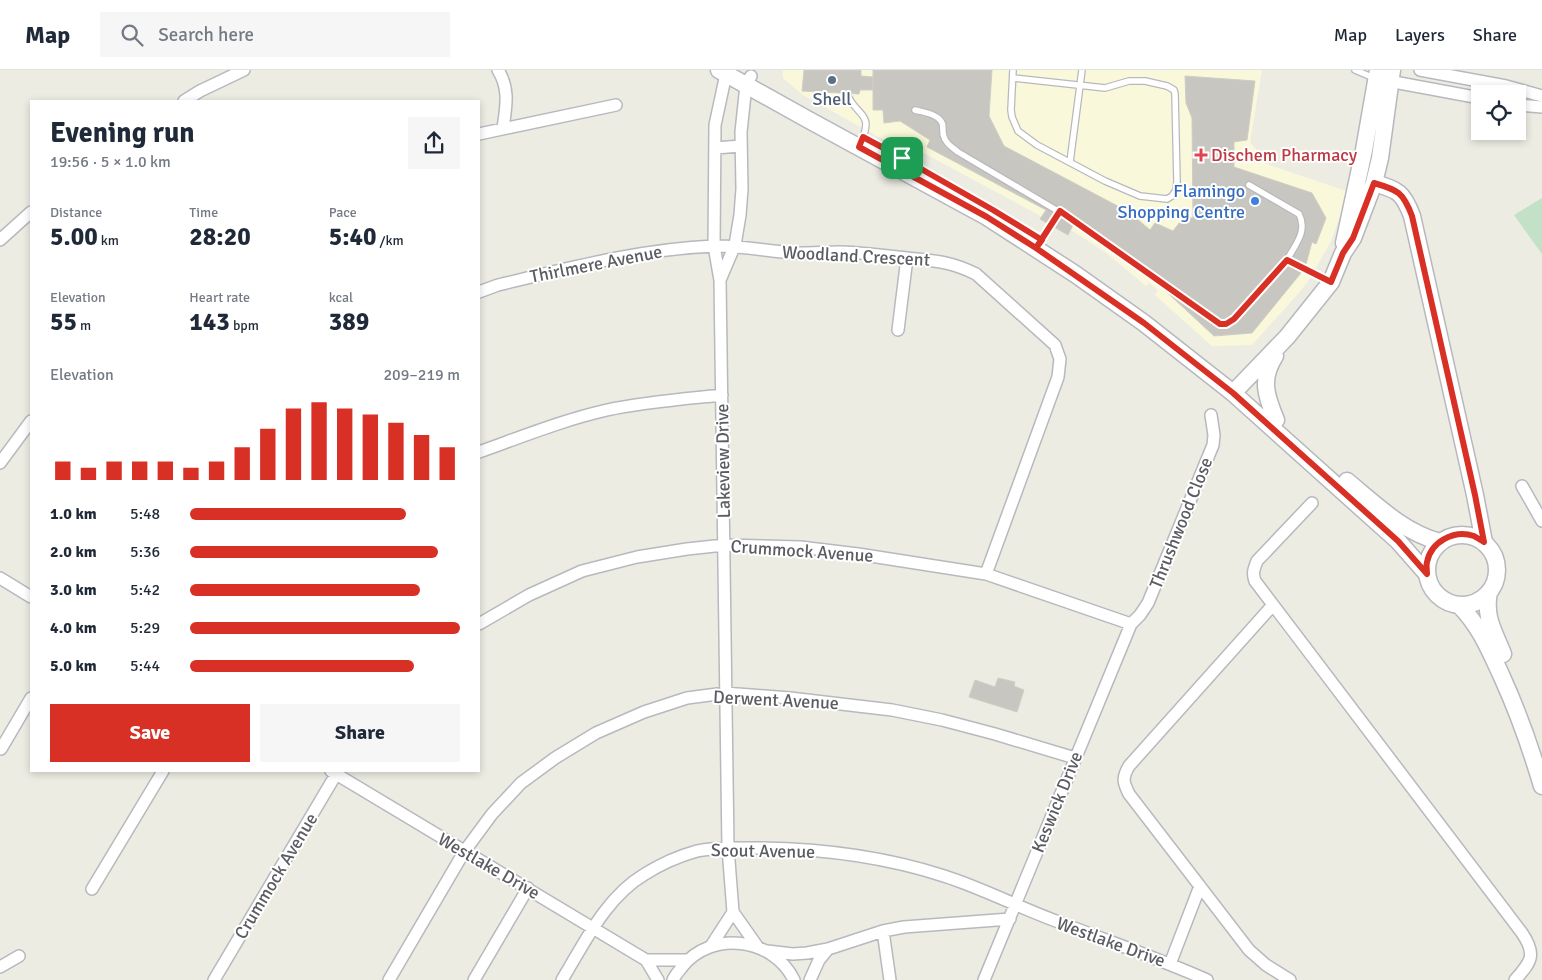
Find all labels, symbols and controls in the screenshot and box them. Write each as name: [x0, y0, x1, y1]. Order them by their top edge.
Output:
search box: [100, 12, 450, 57]
text: Map: [25, 20, 70, 50]
icon: search: [118, 21, 146, 49]
text: Search here: [158, 23, 254, 47]
text: Map: [1334, 24, 1367, 46]
text: Layers: [1395, 24, 1445, 46]
text: Share: [1473, 24, 1517, 46]
marker: Shell: [826, 74, 838, 86]
map controls: [1471, 85, 1526, 140]
button: locate: [1471, 85, 1526, 140]
place label: Shell: [812, 88, 852, 110]
text: Evening run: [50, 116, 195, 150]
button: share: [408, 117, 460, 169]
pin: [881, 137, 923, 179]
icon: arrive: [888, 144, 916, 172]
place label: Dischem Pharmacy: [1211, 144, 1358, 166]
marker: Dischem Pharmacy: [1195, 149, 1207, 161]
text: 19:56 · 5 × 1.0 km: [50, 152, 171, 172]
place label: Flamingo Shopping Centre: [1117, 180, 1245, 223]
marker: Flamingo Shopping Centre: [1249, 195, 1261, 207]
text: Distance: [50, 204, 102, 221]
text: Time: [189, 204, 218, 221]
text: Pace: [329, 204, 357, 221]
text: 5.00: [50, 221, 98, 252]
text: 28:20: [189, 221, 251, 252]
text: 5:40: [329, 221, 377, 252]
text: km: [98, 232, 119, 249]
text: /km: [377, 232, 404, 249]
street label: Thirlmere Avenue: [528, 240, 664, 288]
street label: Woodland Crescent: [781, 241, 931, 271]
text: Elevation: [50, 289, 106, 306]
text: Heart rate: [189, 289, 250, 306]
text: kcal: [329, 289, 353, 306]
text: 55: [50, 306, 77, 337]
text: 143: [189, 306, 230, 337]
text: 389: [329, 306, 369, 337]
text: m: [77, 317, 91, 334]
text: bpm: [230, 317, 259, 334]
text: Elevation: [50, 365, 114, 385]
text: 209–219 m: [383, 365, 460, 385]
street label: Lakeview Drive: [711, 403, 735, 519]
street label: Thrushwood Close: [1145, 454, 1217, 592]
text: 1.0 km: [50, 504, 97, 524]
text: 5:48: [130, 504, 160, 524]
street label: Crummock Avenue: [730, 535, 874, 567]
text: 2.0 km: [50, 542, 97, 562]
text: 5:36: [130, 542, 160, 562]
text: 3.0 km: [50, 580, 97, 600]
text: 5:42: [130, 580, 160, 600]
text: 4.0 km: [50, 618, 97, 638]
text: 5:29: [130, 618, 160, 638]
text: 5.0 km: [50, 656, 97, 676]
text: 5:44: [130, 656, 160, 676]
street label: Derwent Avenue: [713, 686, 839, 714]
button: Save: [50, 704, 250, 762]
button: Share: [260, 704, 460, 762]
street label: Keswick Drive: [1027, 748, 1087, 856]
street label: Crummock Avenue: [230, 809, 322, 943]
street label: Westlake Drive: [434, 828, 544, 904]
street label: Scout Avenue: [711, 839, 815, 863]
street label: Westlake Drive: [1054, 912, 1168, 972]

